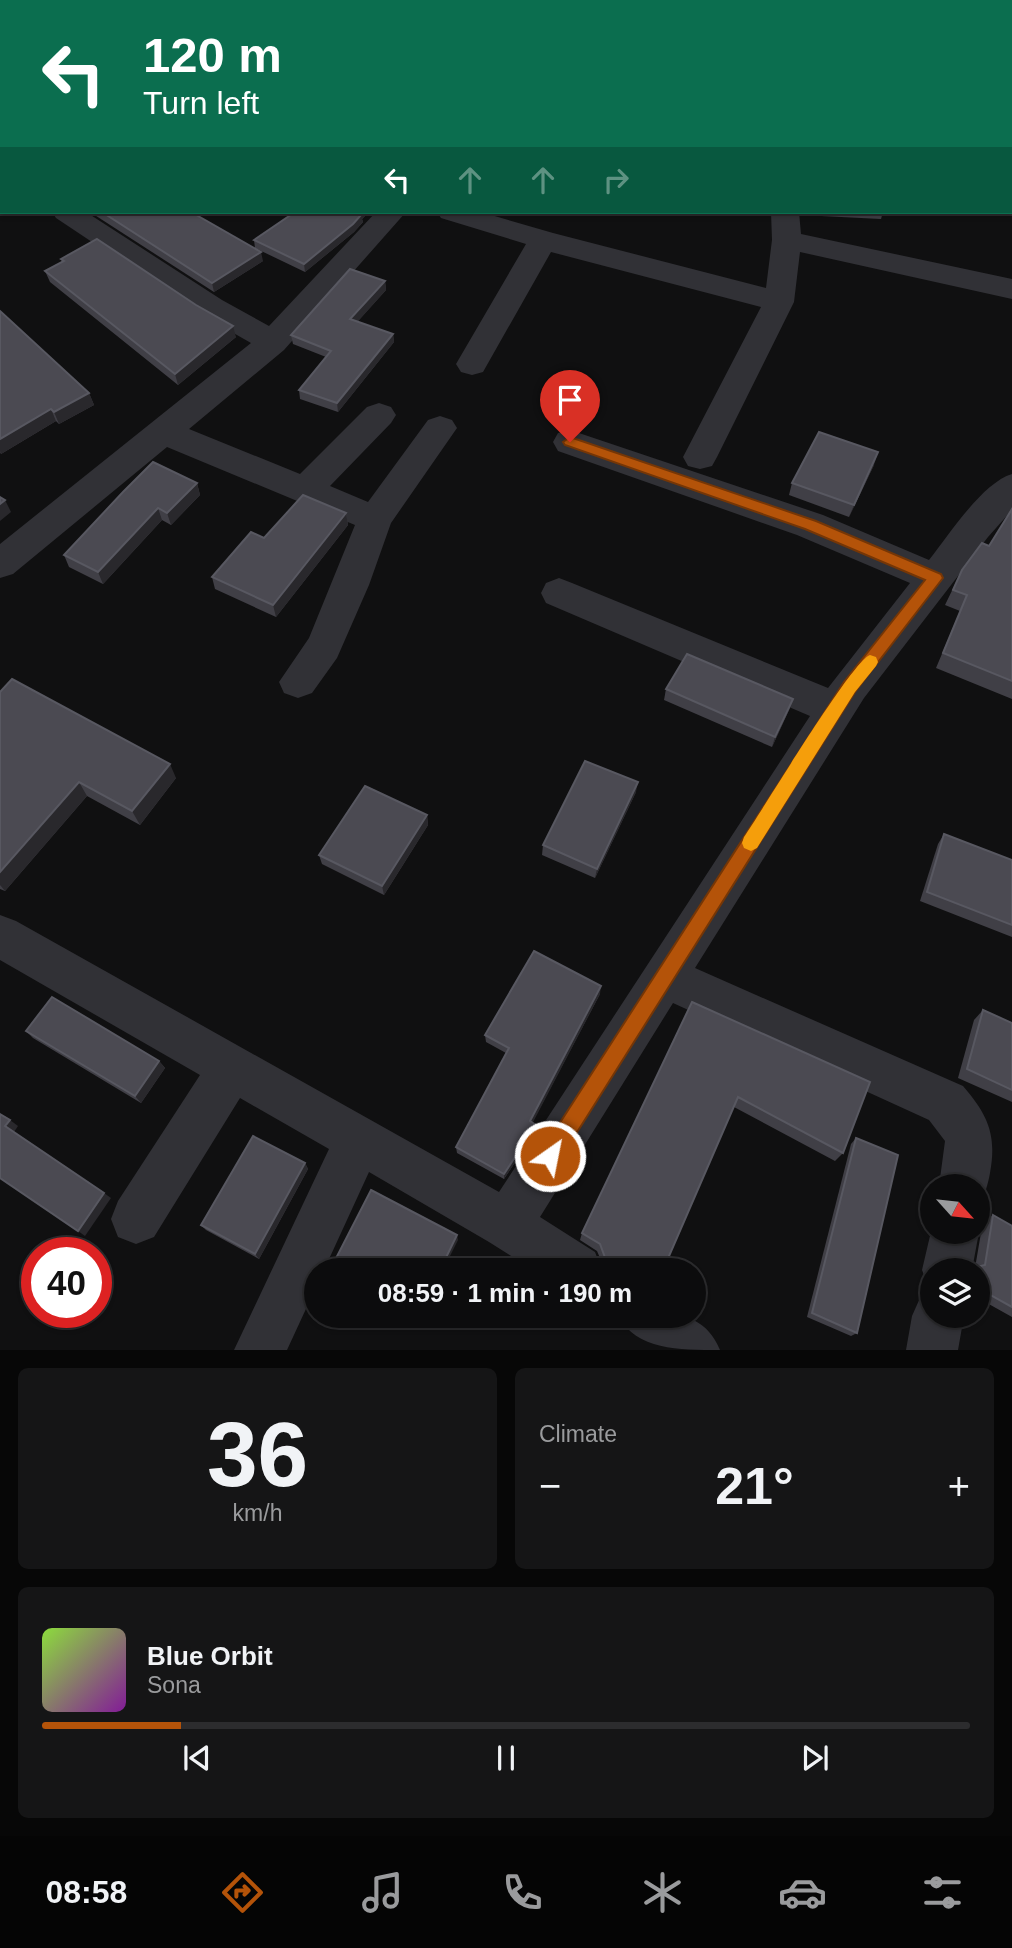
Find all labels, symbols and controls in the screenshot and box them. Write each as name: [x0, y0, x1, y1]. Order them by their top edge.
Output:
icon: left: [28, 28, 119, 119]
text: 120 m: [143, 28, 282, 82]
text: Turn left: [143, 85, 259, 121]
icon: left: [378, 161, 416, 199]
icon: ahead: [451, 161, 489, 199]
icon: ahead: [524, 161, 562, 199]
icon: right: [597, 161, 635, 199]
pin: [540, 370, 600, 442]
icon: arrive: [551, 381, 589, 419]
position arrow: [513, 1119, 587, 1193]
north arrow: [920, 1174, 990, 1244]
map controls: [920, 1174, 990, 1328]
speed limit sign: 40: [21, 1237, 112, 1328]
button: layers: [920, 1258, 990, 1328]
text: 08:59 · 1 min · 190 m: [378, 1278, 632, 1308]
text: 36: [207, 1404, 308, 1505]
text: Climate: [539, 1421, 617, 1447]
text: 21°: [715, 1457, 794, 1515]
text: −: [539, 1465, 561, 1507]
text: +: [948, 1465, 970, 1507]
text: km/h: [233, 1500, 282, 1526]
text: Blue Orbit: [147, 1641, 273, 1671]
text: Sona: [147, 1672, 201, 1698]
icon: previous: [178, 1739, 216, 1777]
icon: pause: [487, 1739, 525, 1777]
icon: next: [796, 1739, 834, 1777]
icon: directions: [218, 1868, 267, 1917]
icon: music: [358, 1868, 407, 1917]
icon: phone: [498, 1868, 547, 1917]
icon: climate: [638, 1868, 687, 1917]
icon: car: [778, 1868, 827, 1917]
icon: filters: [918, 1868, 967, 1917]
text: 08:58: [45, 1874, 127, 1910]

